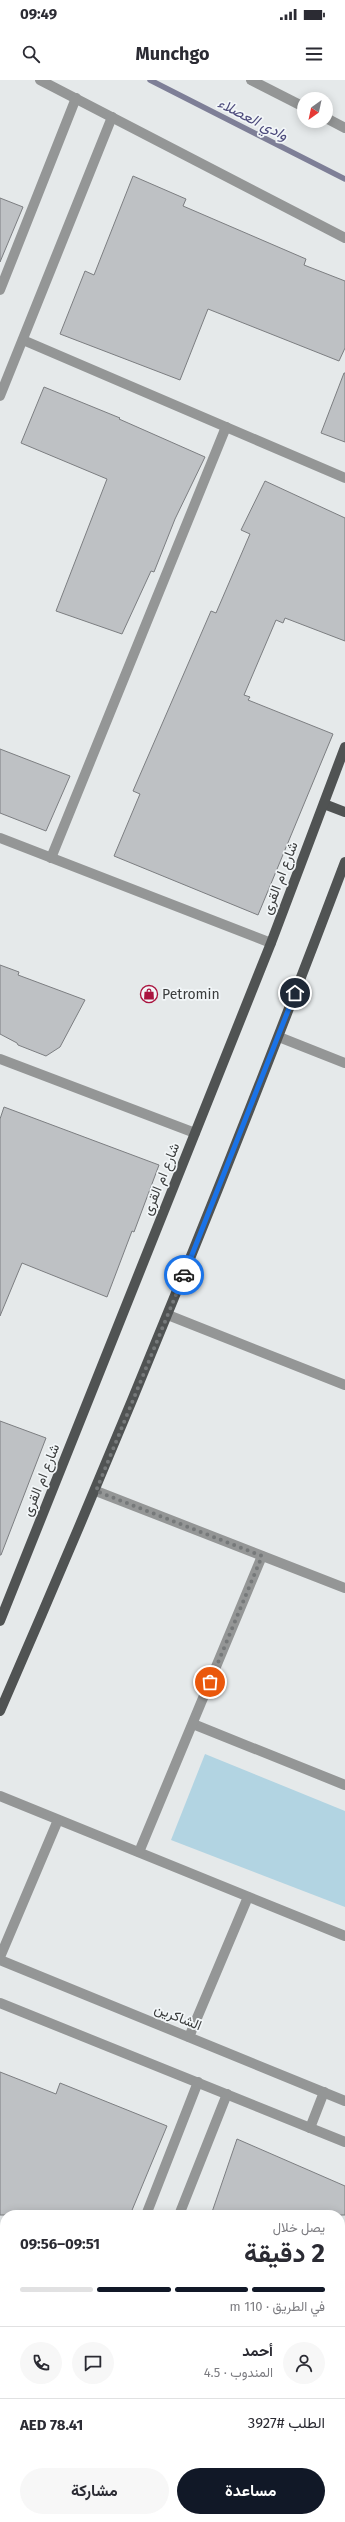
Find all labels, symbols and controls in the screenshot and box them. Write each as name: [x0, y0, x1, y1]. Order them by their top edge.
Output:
text: 09:49: [20, 5, 57, 23]
icon: search: [20, 43, 42, 65]
text: Munchgo: [136, 43, 209, 65]
icon: menu: [303, 43, 325, 65]
north arrow: [297, 92, 333, 128]
map controls: [297, 92, 333, 128]
water label: وادي العصلاء: [214, 94, 291, 147]
street label: شارع ام القرى: [258, 839, 304, 918]
pin: [278, 976, 312, 1010]
icon: home: [284, 982, 306, 1004]
shop icon: Petromin: [139, 984, 159, 1004]
place label: Petromin: [162, 986, 220, 1003]
street label: شارع ام القرى: [139, 1140, 185, 1218]
courier: [164, 1255, 204, 1295]
icon: car: [173, 1264, 195, 1286]
street label: شارع ام القرى: [19, 1441, 65, 1519]
pin: [193, 1665, 227, 1699]
icon: bag: [199, 1671, 221, 1693]
street label: الشاكرين: [152, 2000, 204, 2034]
text: يصل خلال: [273, 2220, 325, 2235]
text: 09:51–09:56: [20, 2235, 100, 2253]
text: 2 دقيقة: [244, 2238, 325, 2269]
text: في الطريق · 110 m: [230, 2299, 325, 2314]
button: phone: [20, 2342, 62, 2384]
button: chat: [72, 2342, 114, 2384]
text: أحمد: [242, 2342, 273, 2360]
button: person: [283, 2342, 325, 2384]
text: المندوب · 4.5: [204, 2365, 273, 2380]
text: الطلب #3927: [248, 2414, 325, 2432]
text: AED 78.41: [20, 2416, 83, 2434]
button: مشاركة: [20, 2468, 169, 2514]
button: مساعدة: [177, 2468, 325, 2514]

